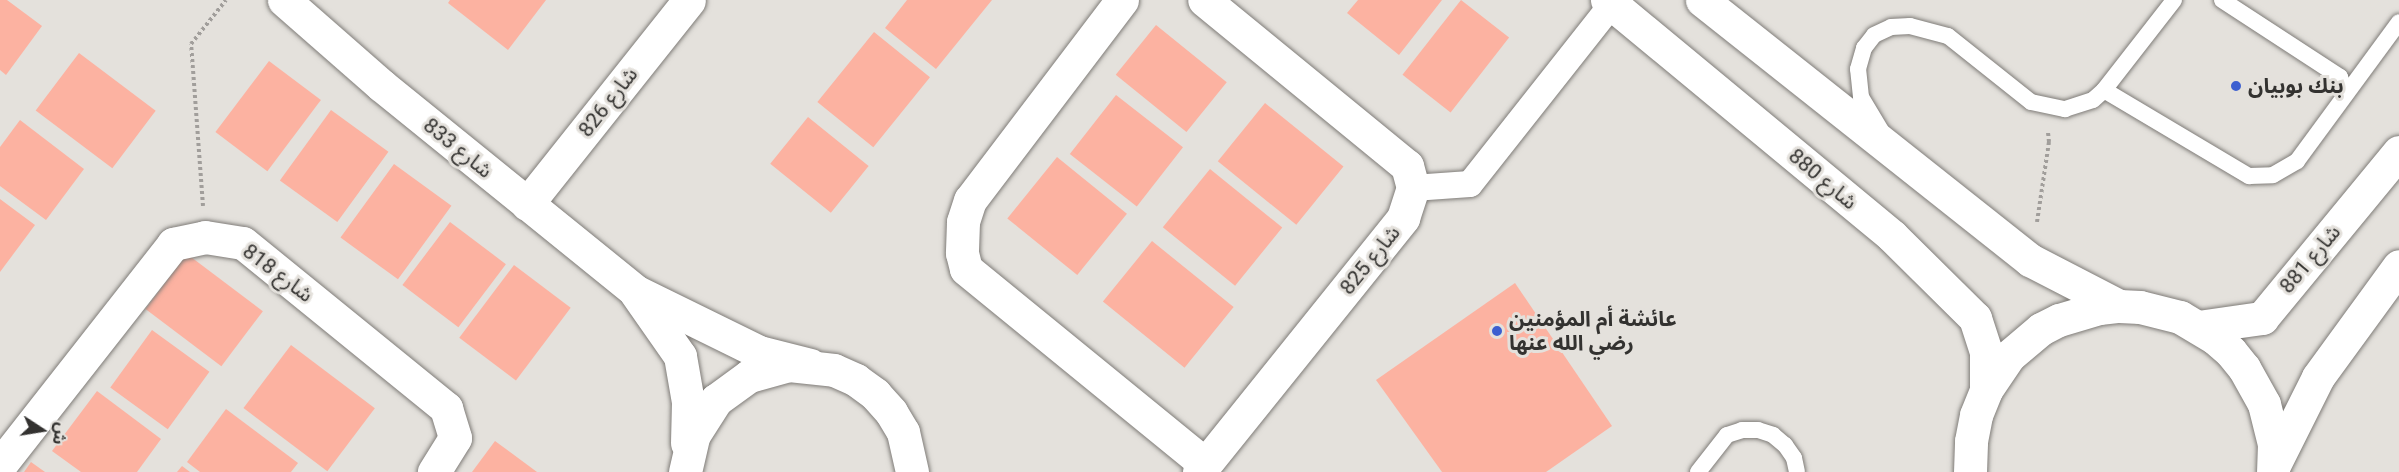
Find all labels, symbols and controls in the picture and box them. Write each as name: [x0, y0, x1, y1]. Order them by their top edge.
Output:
street label: شارع 826: [573, 62, 643, 142]
place label: بنك بوبيان: [2248, 73, 2344, 99]
marker: بنك بوبيان: [2229, 79, 2243, 93]
street label: شارع 833: [418, 113, 498, 183]
street label: شارع 880: [1784, 143, 1862, 215]
street label: شارع 825: [1335, 220, 1405, 300]
street label: شارع 881: [2274, 220, 2346, 298]
street label: شارع 818: [238, 238, 318, 308]
place label: عائشة أم المؤمنين رضي الله عنها: [1509, 306, 1677, 356]
marker: عائشة أم المؤمنين رضي الله عنها: [1490, 324, 1504, 338]
north arrow: [12, 400, 72, 460]
text: ش: [49, 421, 72, 447]

